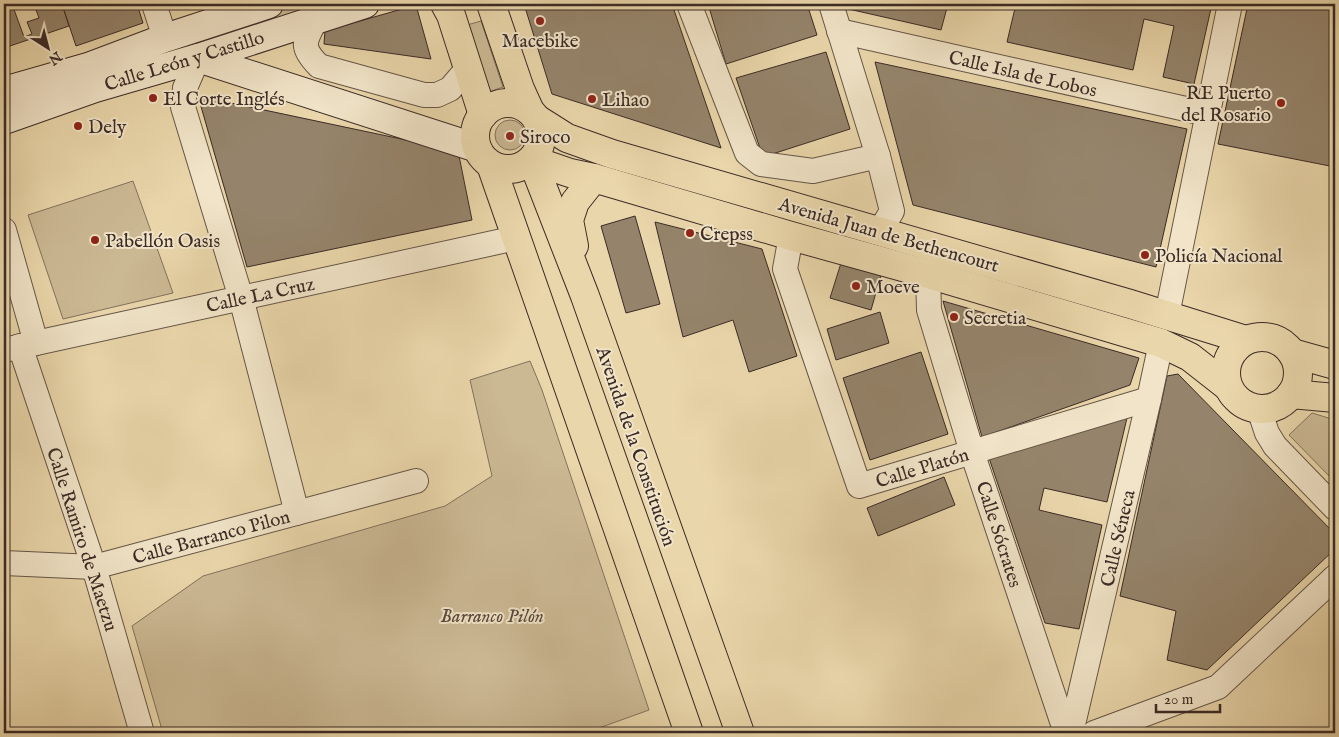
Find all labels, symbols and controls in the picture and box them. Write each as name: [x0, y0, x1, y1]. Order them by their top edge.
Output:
marker: Macebike: [534, 15, 546, 27]
north arrow: [22, 22, 72, 72]
street label: Calle León y Castillo: [102, 26, 267, 98]
place label: Macebike: [502, 30, 579, 54]
text: N: [45, 46, 66, 69]
street label: Calle Isla de Lobos: [946, 46, 1099, 104]
place label: RE Puerto del Rosario: [1181, 82, 1271, 128]
place label: El Corte Inglés: [163, 88, 285, 112]
place label: Lihao: [602, 89, 649, 113]
marker: El Corte Inglés: [147, 92, 159, 104]
marker: Lihao: [586, 93, 598, 105]
marker: RE Puerto del Rosario: [1275, 97, 1287, 109]
place label: Dely: [88, 116, 127, 140]
marker: Dely: [72, 120, 84, 132]
place label: Siroco: [520, 126, 570, 150]
marker: Siroco: [504, 130, 516, 142]
street label: Avenida Juan de Bethencourt: [775, 193, 1002, 279]
place label: Crepss: [700, 223, 753, 247]
marker: Crepss: [684, 227, 696, 239]
place label: Pabellón Oasis: [105, 230, 220, 254]
marker: Pabellón Oasis: [89, 234, 101, 246]
place label: Policía Nacional: [1155, 245, 1283, 269]
marker: Policía Nacional: [1139, 249, 1151, 261]
street label: Calle La Cruz: [204, 273, 317, 319]
place label: Moeve: [866, 276, 920, 300]
marker: Moeve: [850, 280, 862, 292]
place label: Secretia: [964, 307, 1027, 331]
marker: Secretia: [948, 311, 960, 323]
street label: Avenida de la Constitución: [589, 343, 681, 550]
street label: Calle Platón: [873, 443, 972, 494]
street label: Calle Ramiro de Maetzu: [40, 445, 122, 635]
street label: Calle Sócrates: [970, 478, 1027, 591]
street label: Calle Séneca: [1096, 487, 1142, 589]
street label: Calle Barranco Pilon: [130, 505, 293, 570]
park label: Barranco Pilón: [440, 605, 544, 629]
scale bar: [1156, 682, 1220, 714]
text: 20 m: [1164, 690, 1194, 709]

